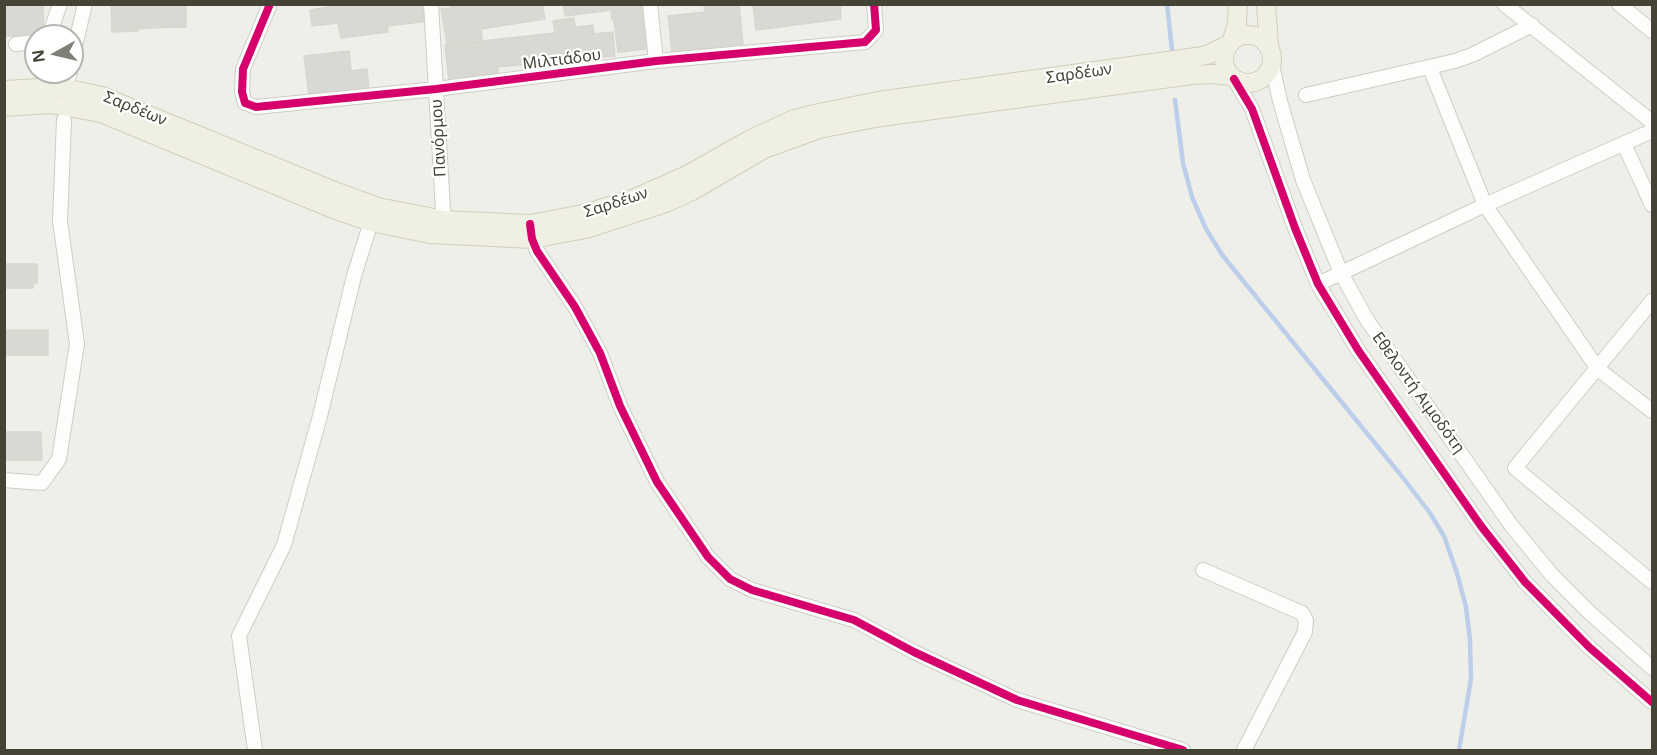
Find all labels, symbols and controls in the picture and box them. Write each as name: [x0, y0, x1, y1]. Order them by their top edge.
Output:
north arrow: [24, 24, 84, 84]
street label: Μιλτιάδου: [522, 46, 602, 74]
text: N: [26, 48, 50, 64]
street label: Σαρδέων: [1045, 60, 1113, 88]
street label: Σαρδέων: [101, 88, 169, 130]
street label: Πανόρμου: [427, 99, 451, 177]
street label: Σαρδέων: [582, 184, 650, 222]
street label: Εθελοντή Αιμοδότη: [1368, 329, 1468, 457]

